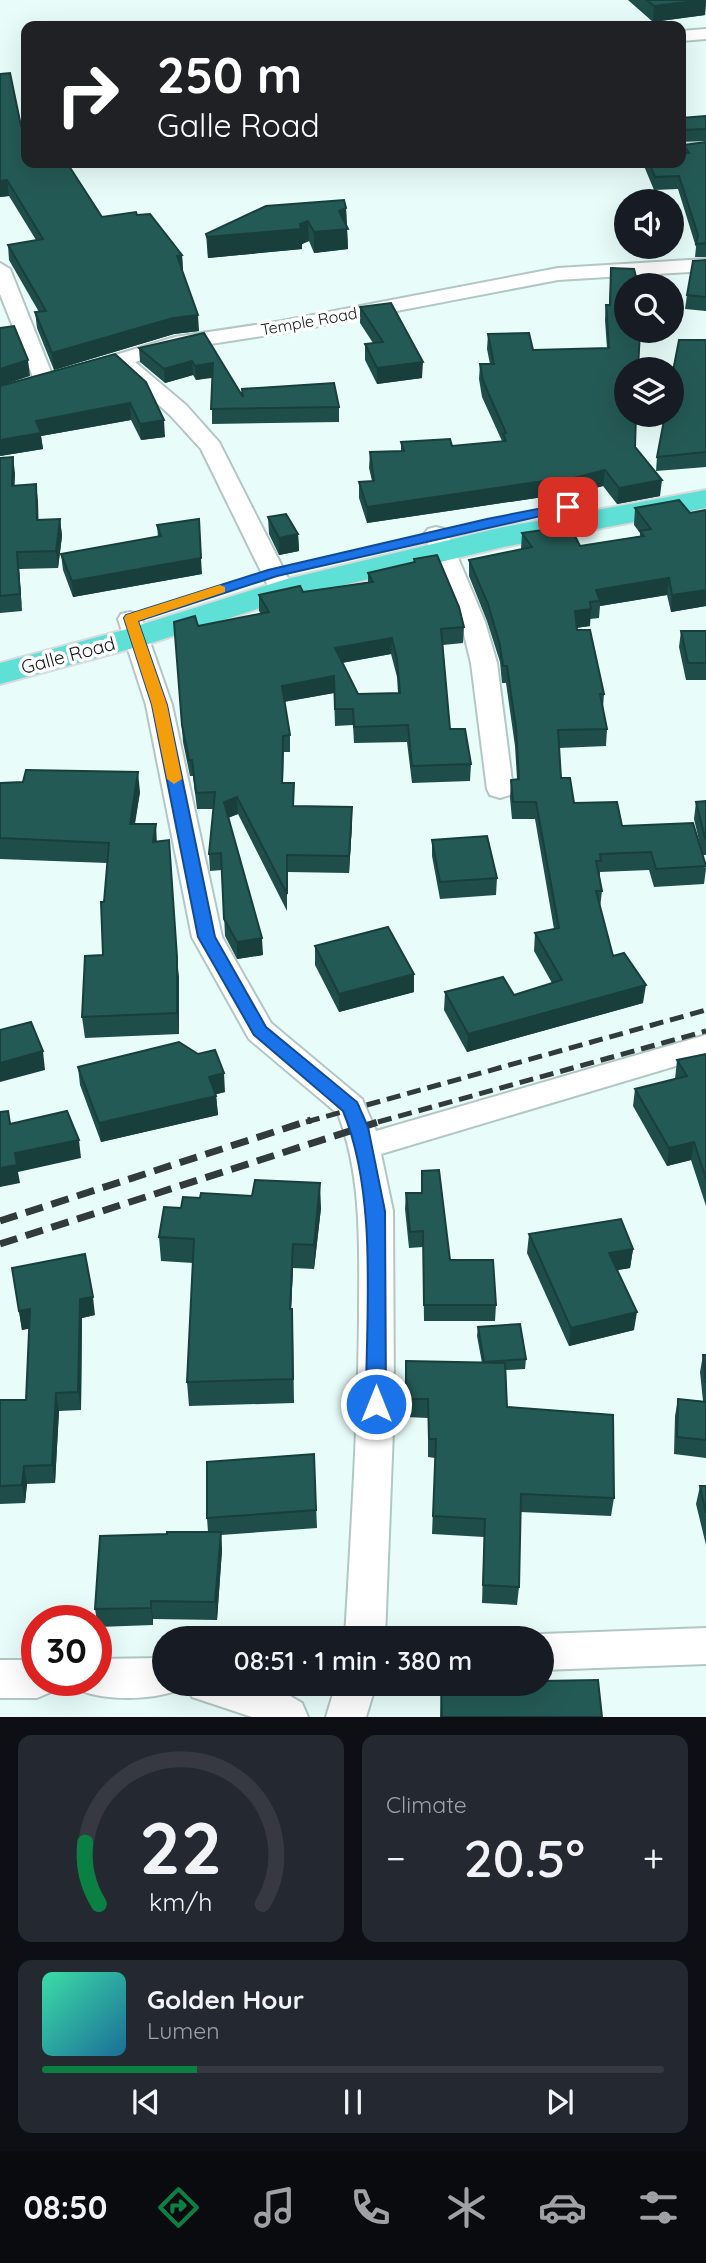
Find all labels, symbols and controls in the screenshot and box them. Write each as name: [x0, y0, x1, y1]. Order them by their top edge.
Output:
text: 250 m: [157, 44, 302, 105]
icon: right: [42, 49, 133, 140]
text: Galle Road: [157, 105, 320, 145]
map controls: [614, 189, 684, 427]
button: sound: [614, 189, 684, 259]
button: search: [614, 273, 684, 343]
street label: Temple Road: [259, 303, 359, 339]
button: layers: [614, 357, 684, 427]
pin: [538, 477, 598, 537]
icon: arrive: [549, 488, 587, 526]
street label: Galle Road: [18, 631, 118, 679]
position arrow: [339, 1367, 413, 1441]
speed limit sign: 30: [21, 1605, 112, 1696]
text: 08:51 · 1 min · 380 m: [234, 1644, 472, 1677]
text: Climate: [386, 1790, 467, 1819]
text: 22: [140, 1802, 222, 1893]
text: 20.5°: [463, 1825, 585, 1890]
text: −: [386, 1834, 406, 1882]
text: +: [643, 1834, 664, 1882]
text: km/h: [149, 1886, 213, 1917]
text: Golden Hour: [147, 1983, 304, 2016]
text: Lumen: [147, 2016, 220, 2045]
icon: previous: [127, 2083, 165, 2121]
icon: pause: [334, 2083, 372, 2121]
icon: next: [541, 2083, 579, 2121]
icon: directions: [154, 2183, 203, 2232]
icon: music: [250, 2183, 299, 2232]
icon: phone: [346, 2183, 395, 2232]
icon: climate: [442, 2183, 491, 2232]
icon: car: [538, 2183, 587, 2232]
icon: filters: [634, 2183, 683, 2232]
text: 08:50: [23, 2187, 107, 2227]

